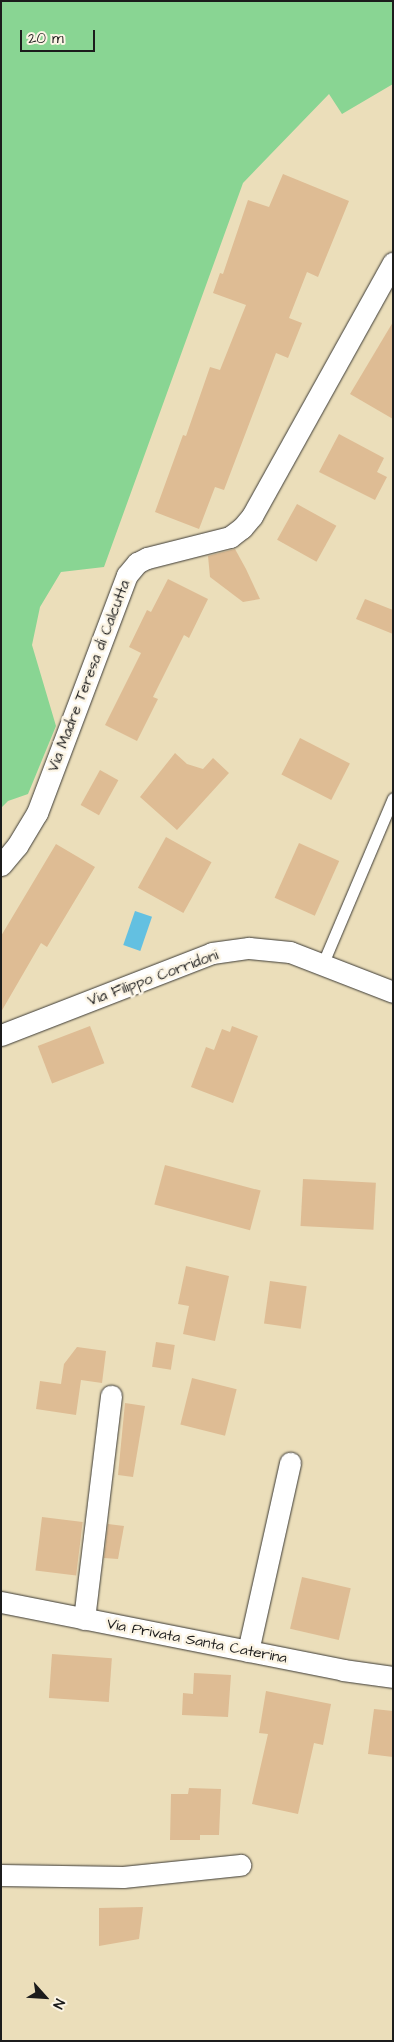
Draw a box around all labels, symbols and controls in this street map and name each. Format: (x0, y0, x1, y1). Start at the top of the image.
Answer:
scale bar (22, 20, 98, 52)
text: 20 m (28, 28, 64, 49)
street label: Via Madre Teresa di Calcutta (44, 578, 134, 774)
street label: Via Filippo Corridoni (85, 946, 221, 1010)
street label: Via Privata Santa Caterina (105, 1615, 289, 1667)
north arrow (20, 1972, 70, 2022)
text: N (48, 1995, 69, 2012)

